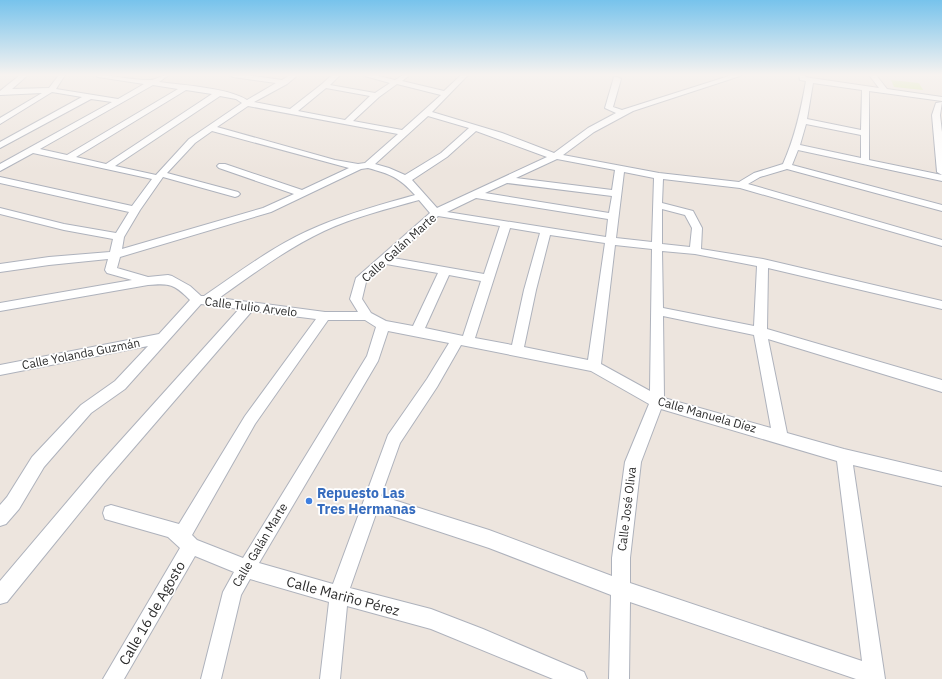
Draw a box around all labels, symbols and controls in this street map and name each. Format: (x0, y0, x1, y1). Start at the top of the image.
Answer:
street label: Calle Galán Marte (358, 210, 439, 285)
street label: Calle Tulio Arvelo (204, 293, 299, 320)
street label: Calle Yolanda Guzmán (21, 335, 141, 372)
street label: Calle Manuela Díez (656, 393, 759, 436)
street label: Calle José Oliva (614, 465, 639, 552)
place label: Repuesto Las Tres Hermanas (317, 484, 416, 518)
marker: Repuesto Las Tres Hermanas (304, 496, 314, 506)
street label: Calle Galán Marte (229, 500, 291, 589)
street label: Calle 16 de Agosto (115, 558, 189, 668)
street label: Calle Mariño Pérez (284, 572, 402, 620)

